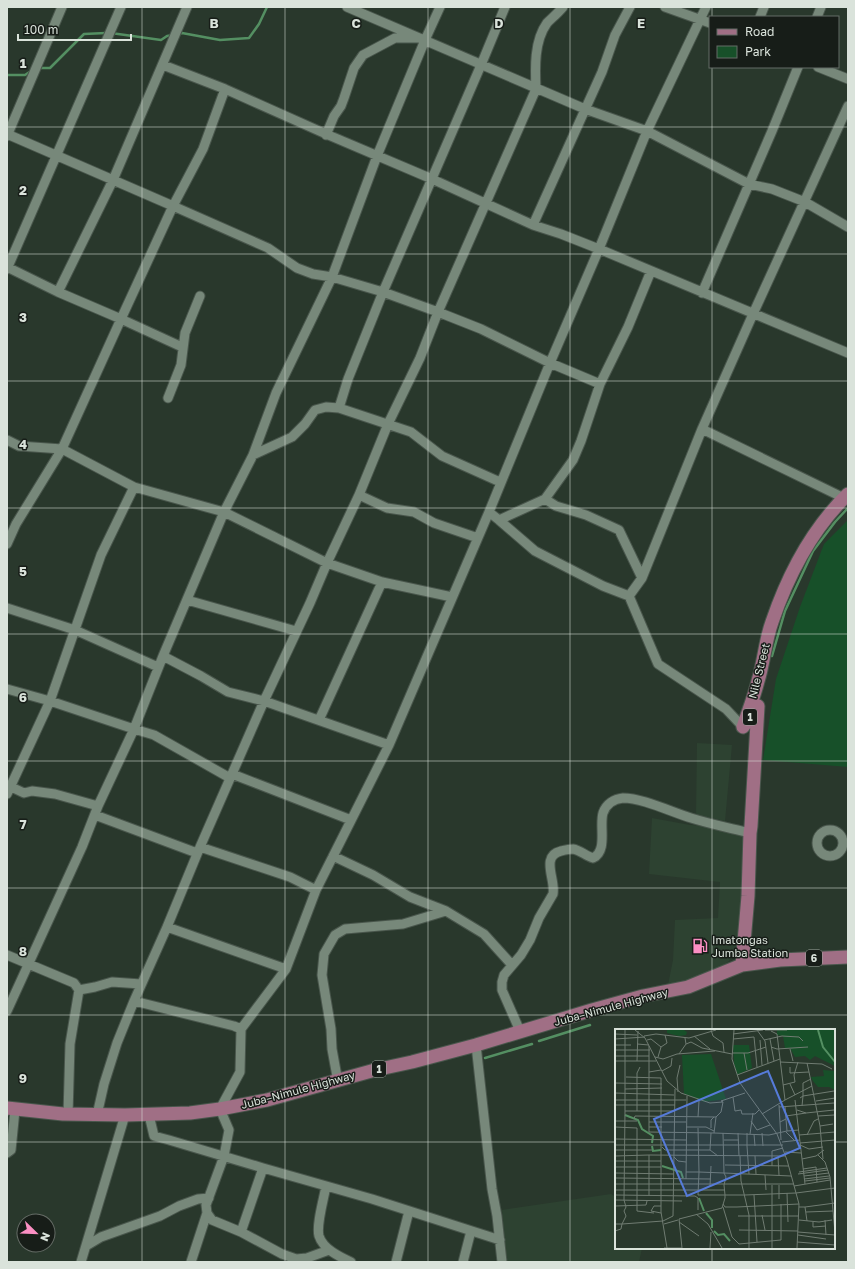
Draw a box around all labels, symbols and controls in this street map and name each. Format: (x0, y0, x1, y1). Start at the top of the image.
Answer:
text: B (209, 15, 219, 31)
text: C (351, 15, 361, 31)
text: D (494, 15, 504, 31)
text: E (637, 15, 645, 31)
scale bar (18, 16, 131, 42)
legend (709, 16, 839, 68)
text: 100 m (24, 22, 58, 37)
text: Road (745, 24, 774, 39)
text: Park (745, 44, 771, 59)
text: 1 (20, 55, 27, 71)
text: 2 (19, 182, 27, 198)
text: 3 (19, 309, 27, 325)
text: 4 (19, 436, 27, 452)
text: 5 (19, 563, 27, 579)
street label: Nile Street (745, 642, 772, 700)
text: 6 (19, 689, 27, 705)
road number: 1 (743, 709, 757, 725)
text: 7 (19, 816, 27, 832)
place label: Imatongas Jumba Station (712, 933, 788, 959)
fuel station icon: Imatongas Jumba Station (691, 937, 709, 955)
text: 8 (19, 943, 27, 959)
road number: 6 (806, 950, 822, 966)
street label: Juba–Nimule Highway (552, 985, 669, 1028)
inset map (615, 1029, 835, 1249)
road number: 1 (372, 1061, 386, 1077)
street label: Juba–Nimule Highway (239, 1068, 356, 1111)
text: 9 (19, 1070, 27, 1086)
north arrow (16, 1213, 56, 1253)
text: N (38, 1231, 53, 1243)

